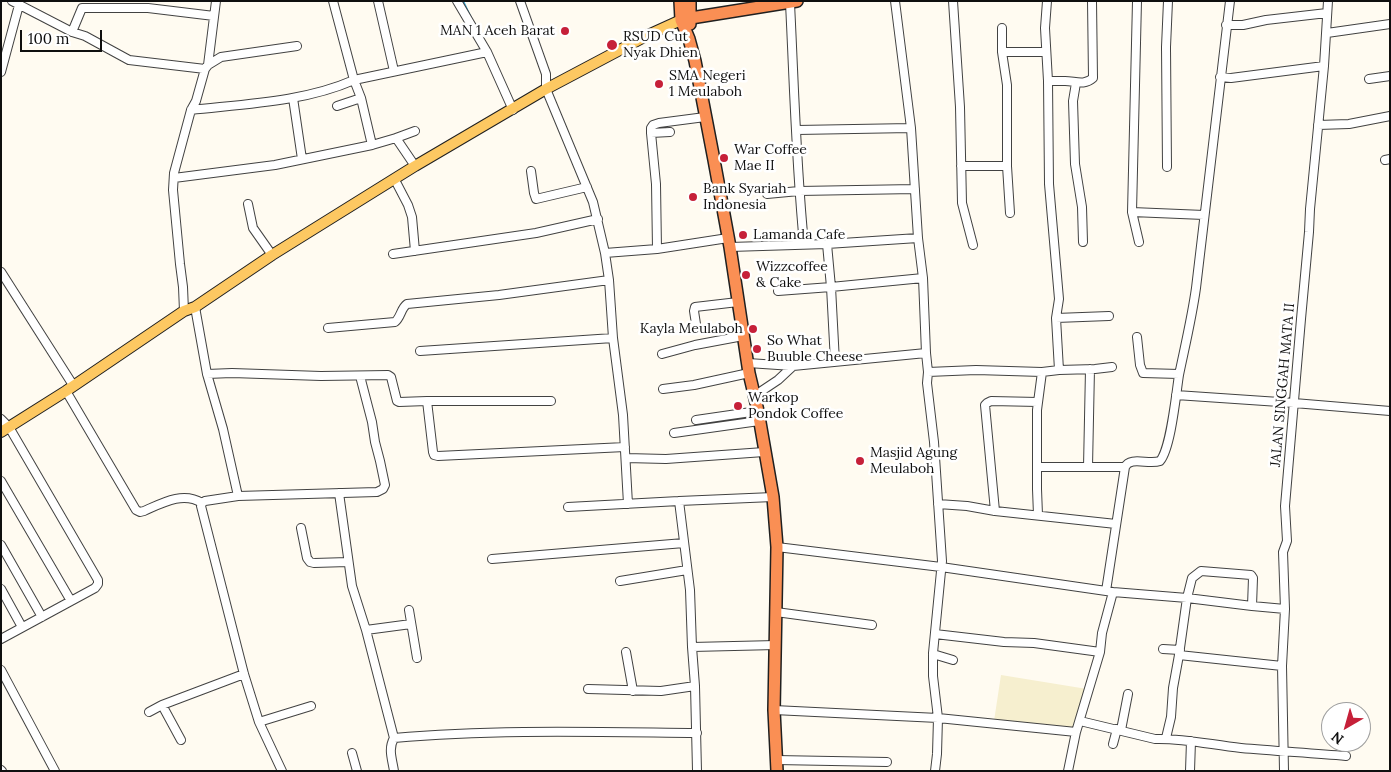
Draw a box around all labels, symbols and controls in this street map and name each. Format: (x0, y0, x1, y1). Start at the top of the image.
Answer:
scale bar (22, 20, 105, 52)
place label: MAN 1 Aceh Barat (440, 23, 555, 39)
marker: MAN 1 Aceh Barat (559, 25, 571, 37)
text: 100 m (28, 29, 69, 48)
place label: RSUD Cut Nyak Dhien (623, 29, 698, 62)
marker: RSUD Cut Nyak Dhien (605, 38, 619, 52)
place label: SMA Negeri 1 Meulaboh (669, 68, 746, 100)
marker: SMA Negeri 1 Meulaboh (653, 78, 665, 90)
place label: War Coffee Mae II (734, 142, 807, 174)
marker: War Coffee Mae II (718, 152, 730, 164)
place label: Bank Syariah Indonesia (703, 181, 787, 213)
marker: Bank Syariah Indonesia (687, 191, 699, 203)
place label: Lamanda Cafe (753, 227, 845, 243)
marker: Lamanda Cafe (737, 229, 749, 241)
place label: Wizzcoffee & Cake (756, 259, 828, 292)
marker: Wizzcoffee & Cake (740, 269, 752, 281)
street label: JALAN SINGGAH MATA II (1267, 302, 1299, 468)
place label: Kayla Meulaboh (640, 321, 743, 337)
marker: Kayla Meulaboh (747, 323, 759, 335)
place label: So What Buuble Cheese (767, 333, 863, 366)
marker: So What Buuble Cheese (751, 343, 763, 355)
place label: Warkop Pondok Coffee (748, 390, 843, 422)
marker: Warkop Pondok Coffee (732, 400, 744, 412)
place label: Masjid Agung Meulaboh (870, 445, 957, 478)
marker: Masjid Agung Meulaboh (854, 455, 866, 467)
north arrow (1321, 702, 1371, 752)
text: N (1328, 728, 1347, 748)

